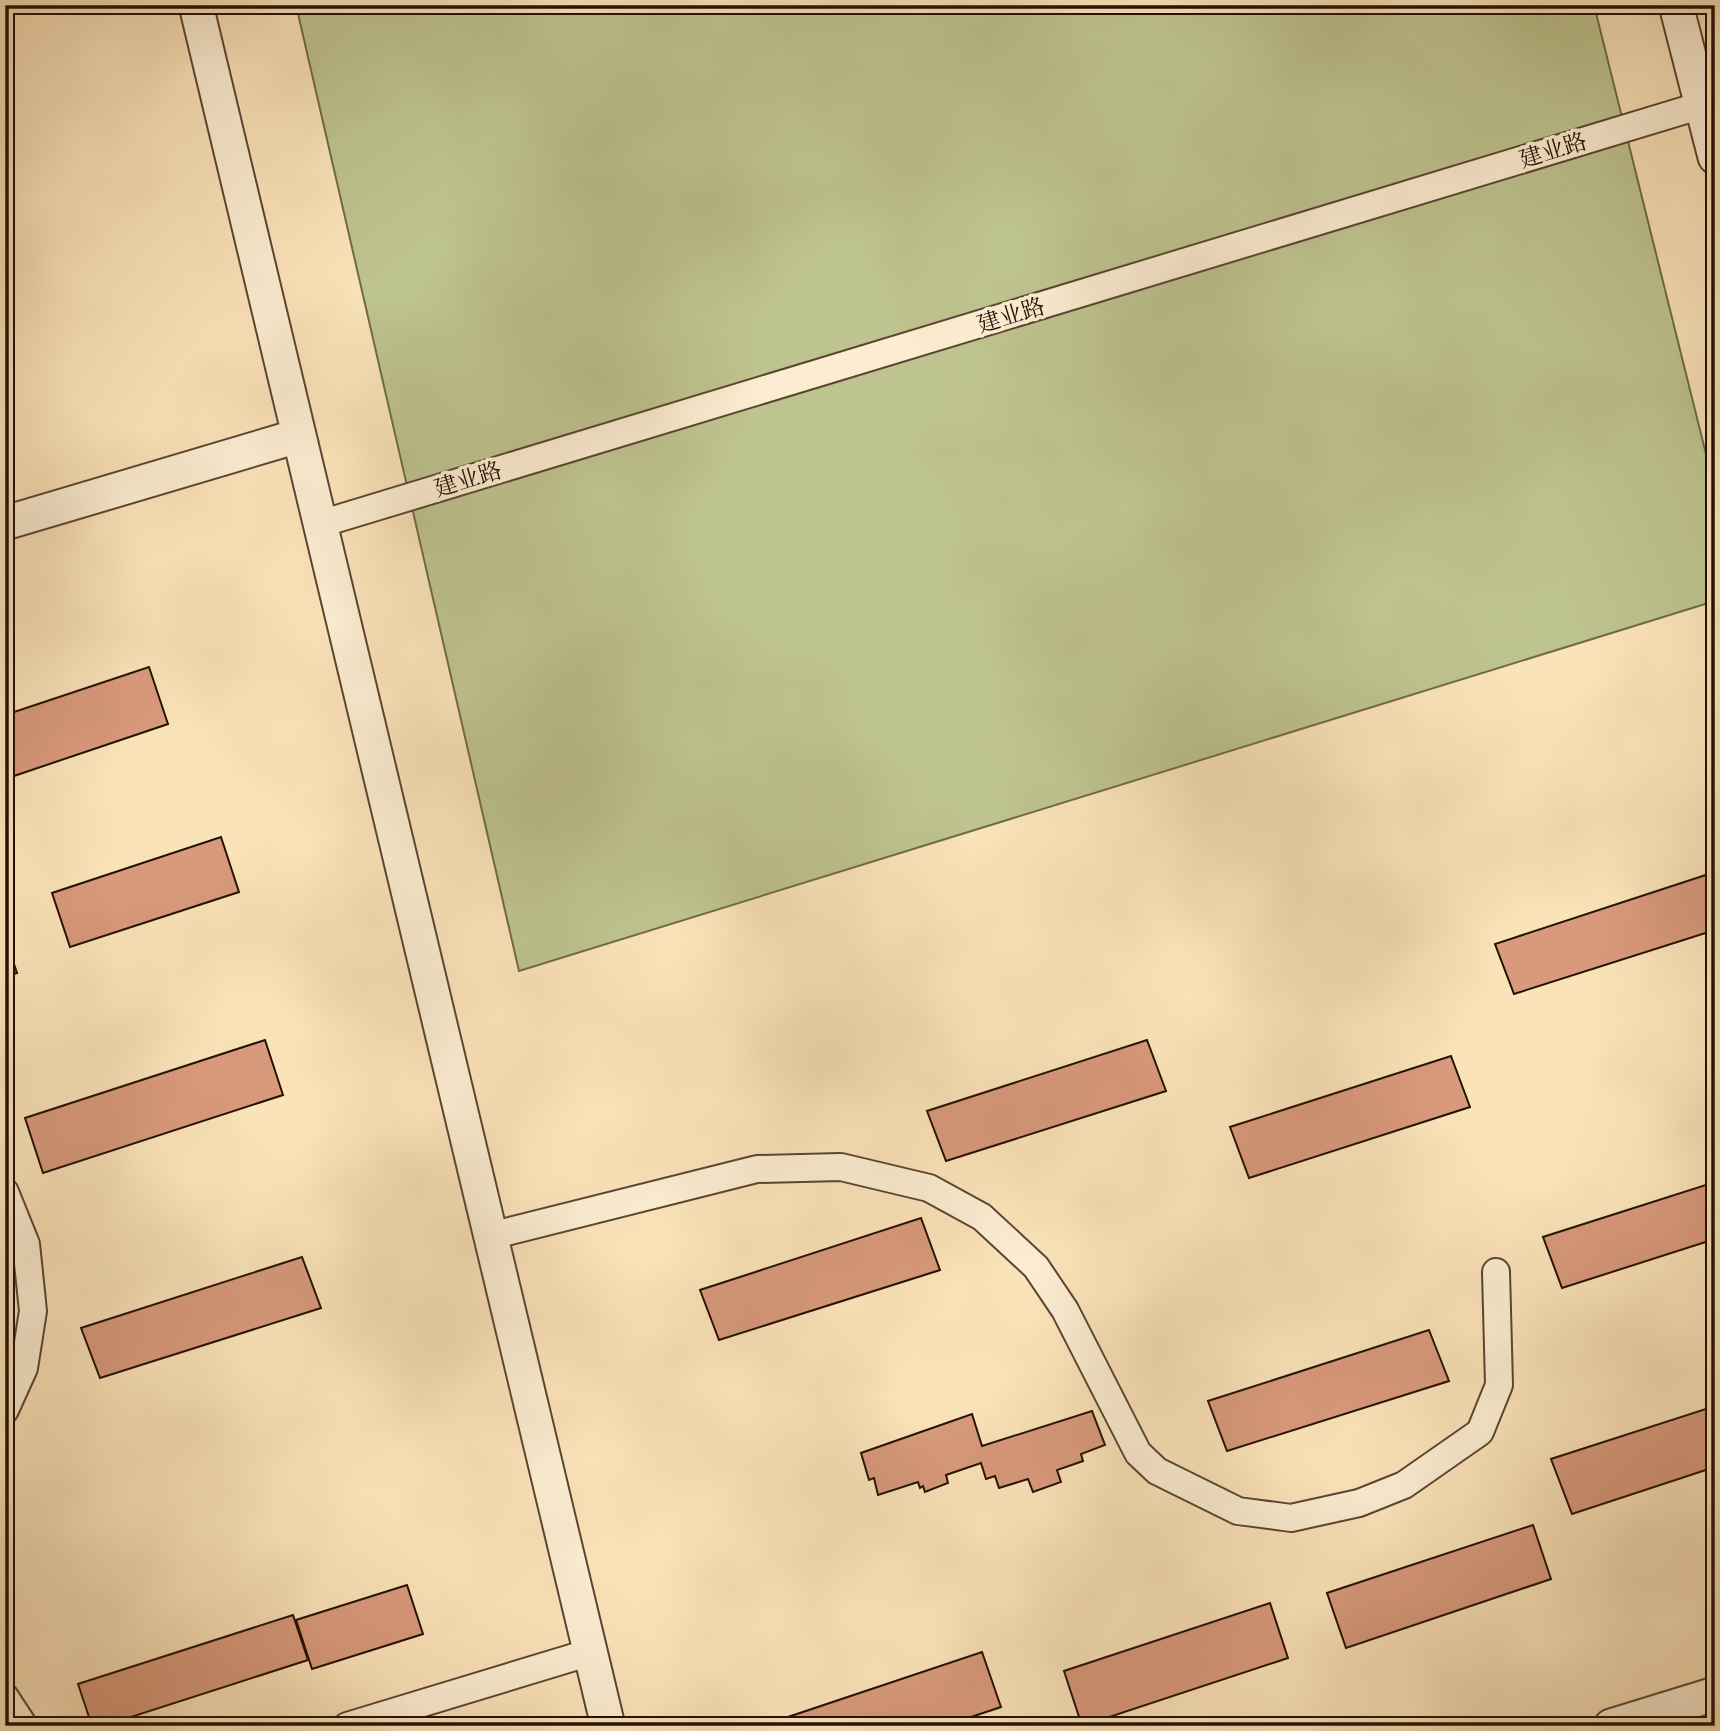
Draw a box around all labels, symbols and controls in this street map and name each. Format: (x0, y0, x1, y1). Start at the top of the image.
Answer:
street label: 建业路 (1516, 126, 1590, 174)
street label: 建业路 (974, 291, 1048, 339)
street label: 建业路 (431, 455, 505, 503)

